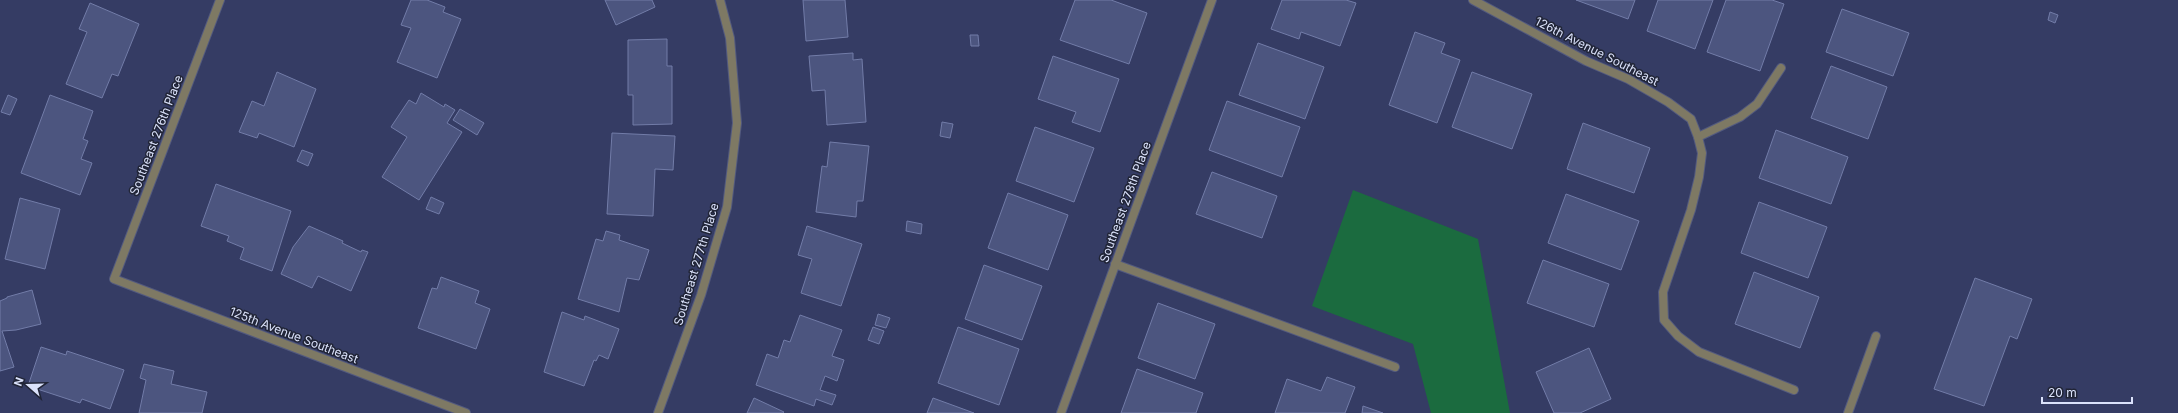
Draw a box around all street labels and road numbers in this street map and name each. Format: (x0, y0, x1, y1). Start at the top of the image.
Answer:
street label: 126th Avenue Southeast (1533, 13, 1661, 89)
street label: Southeast 276th Place (126, 73, 186, 197)
street label: Southeast 278th Place (1096, 140, 1154, 264)
street label: Southeast 277th Place (670, 201, 722, 327)
street label: 125th Avenue Southeast (228, 304, 360, 366)

